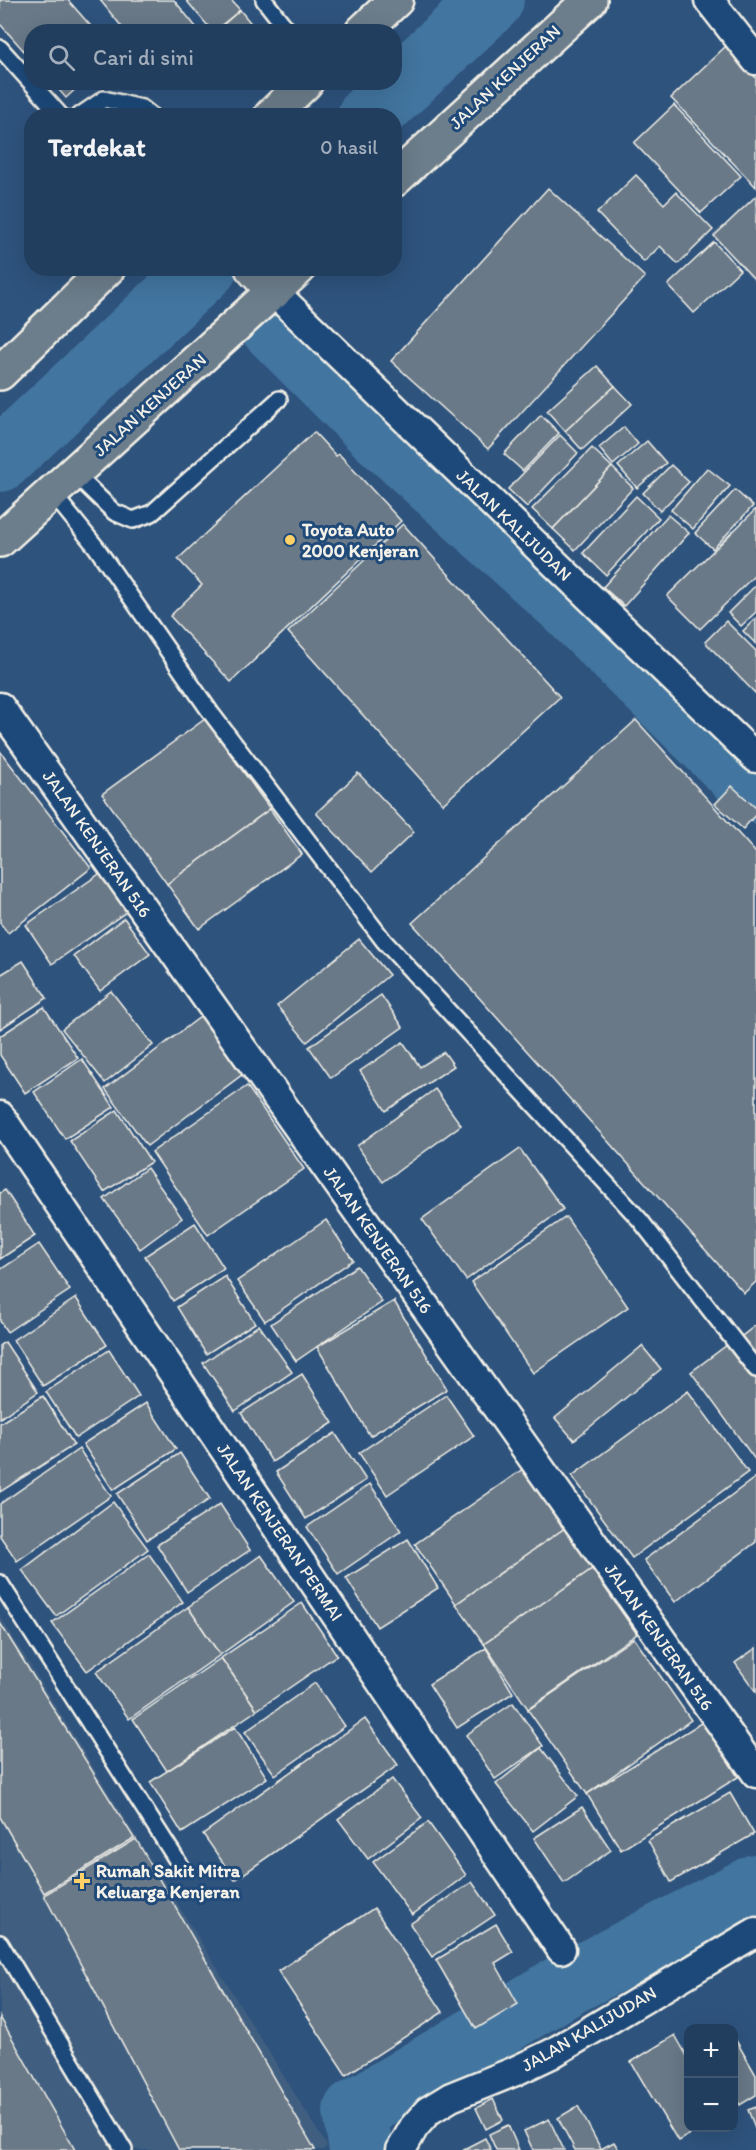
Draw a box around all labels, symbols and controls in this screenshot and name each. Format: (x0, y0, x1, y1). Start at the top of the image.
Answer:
street label: JALAN KENJERAN (445, 20, 565, 134)
search box (24, 24, 402, 90)
icon: search (45, 41, 78, 74)
text: Cari di sini (93, 44, 194, 71)
text: Terdekat (48, 131, 146, 163)
text: 0 hasil (320, 135, 378, 159)
street label: JALAN KENJERAN (89, 349, 211, 461)
street label: JALAN KALIJUDAN (452, 464, 576, 586)
place label: Toyota Auto 2000 Kenjeran (301, 519, 419, 562)
marker: Toyota Auto 2000 Kenjeran (283, 533, 297, 547)
street label: JALAN KENJERAN 516 (38, 766, 156, 922)
street label: JALAN KENJERAN 516 (319, 1162, 437, 1318)
street label: JALAN KENJERAN PERMAI (212, 1439, 348, 1625)
street label: JALAN KENJERAN 516 (600, 1559, 718, 1715)
place label: Rumah Sakit Mitra Keluarga Kenjeran (96, 1860, 241, 1903)
marker: Rumah Sakit Mitra Keluarga Kenjeran (73, 1872, 91, 1890)
street label: JALAN KALIJUDAN (518, 1981, 660, 2077)
map controls (684, 2024, 738, 2132)
button: + (684, 2024, 738, 2078)
button: − (684, 2078, 738, 2132)

